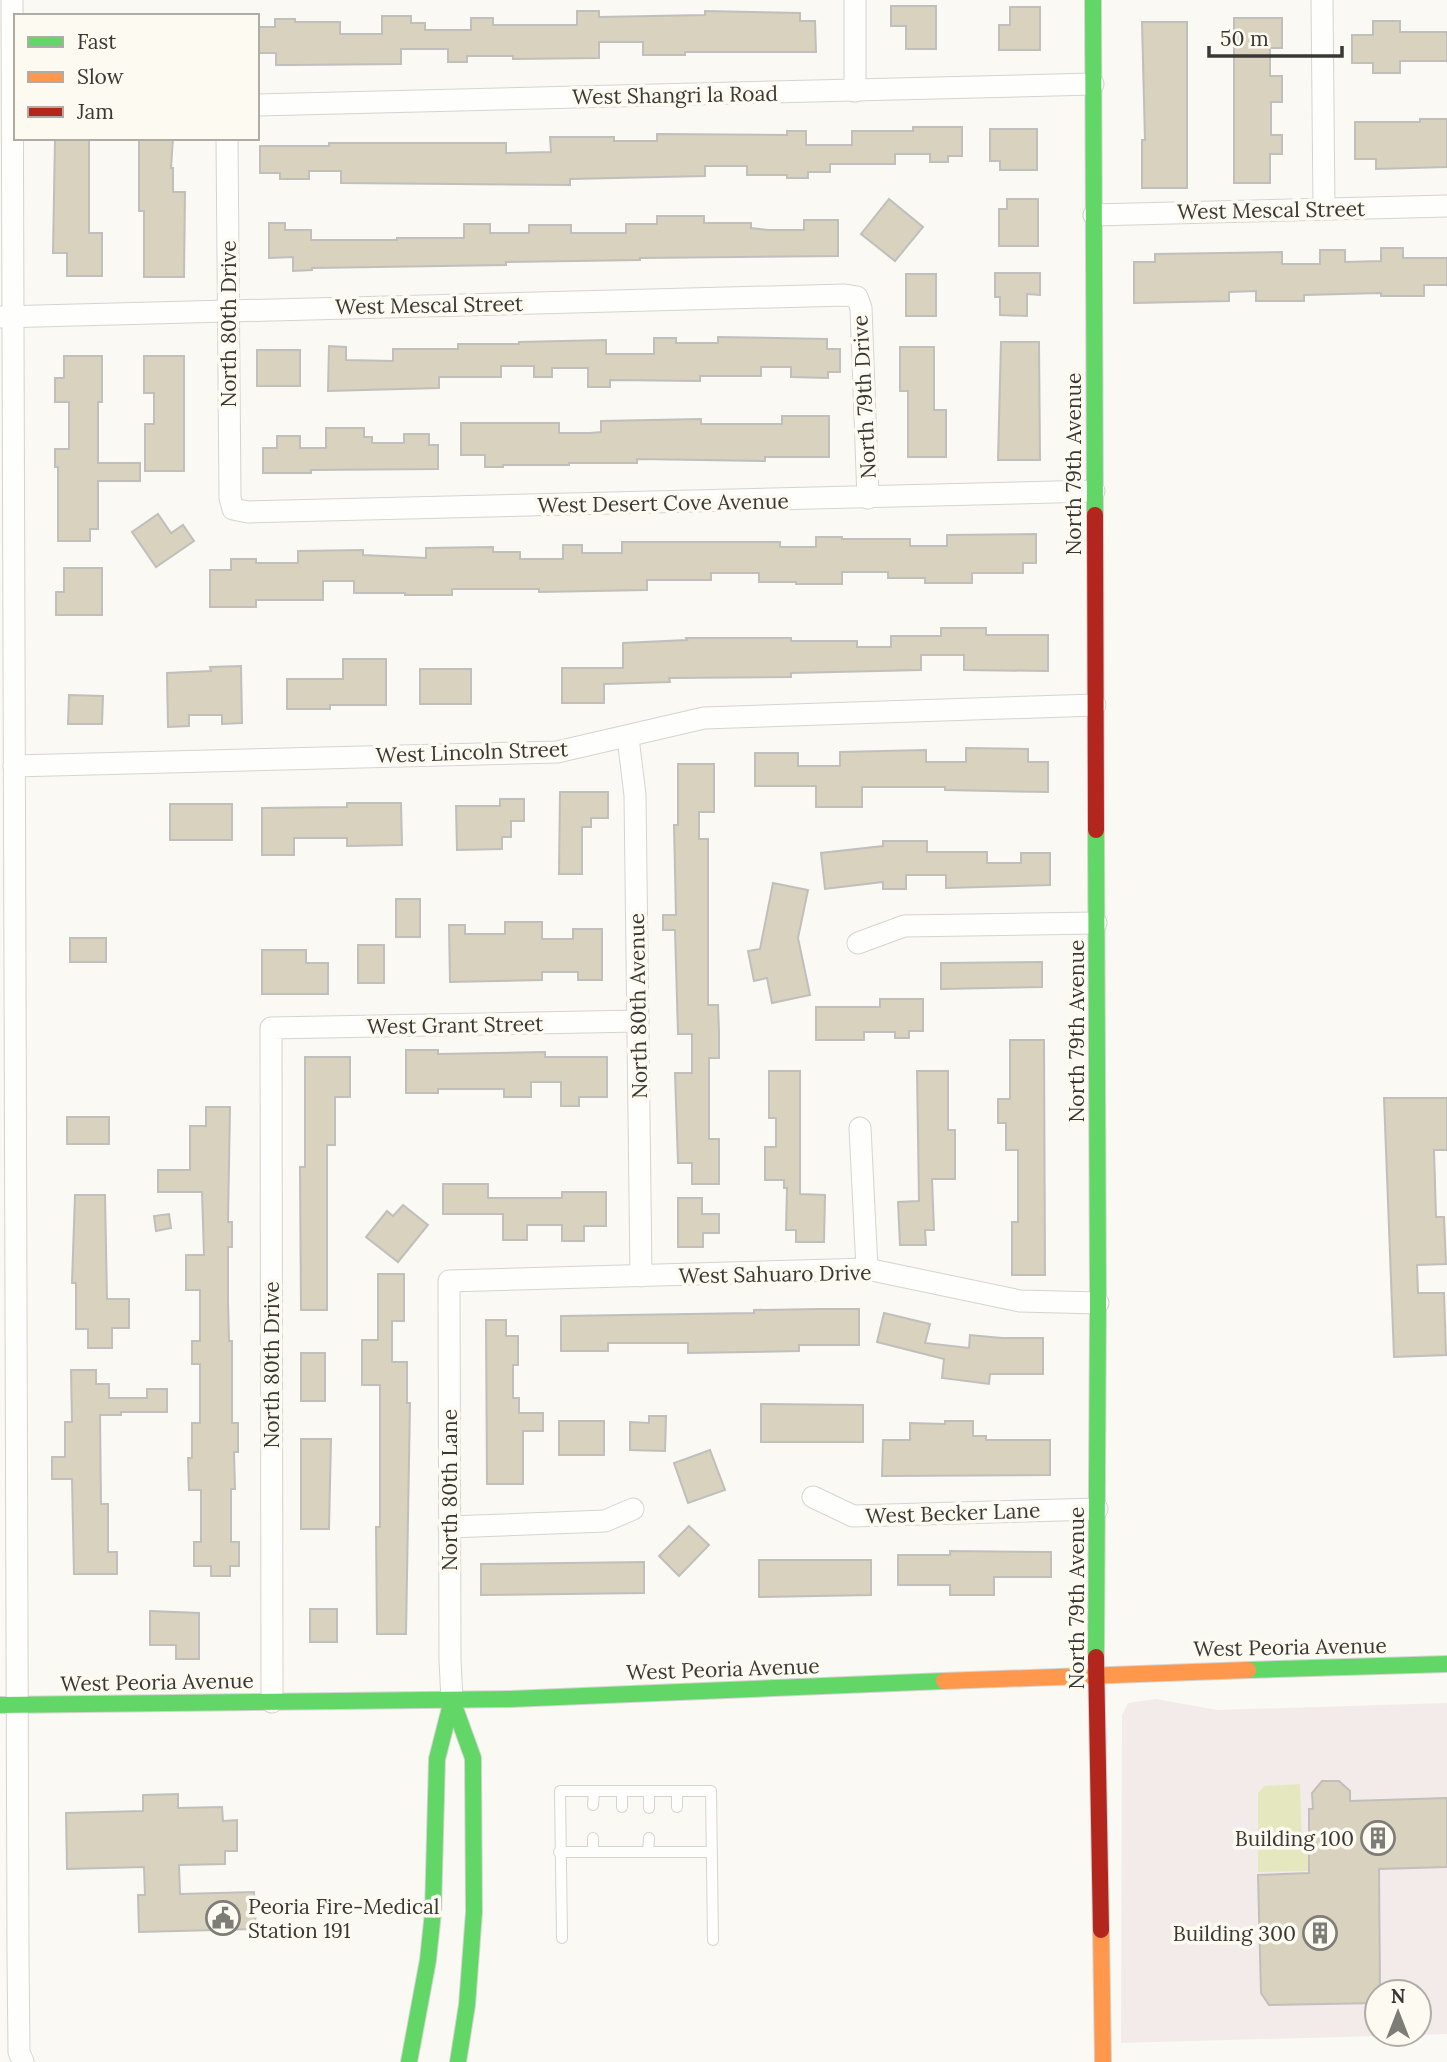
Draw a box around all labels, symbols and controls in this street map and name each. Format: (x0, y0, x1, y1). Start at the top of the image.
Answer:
legend (14, 14, 259, 140)
scale bar (1209, 14, 1342, 58)
text: 50 m (1220, 25, 1269, 52)
text: Fast (77, 28, 117, 55)
text: Slow (77, 63, 124, 90)
street label: West Shangri la Road (572, 80, 778, 110)
text: Jam (76, 98, 114, 125)
street label: West Mescal Street (1177, 195, 1366, 225)
street label: North 80th Drive (215, 240, 242, 408)
street label: West Mescal Street (335, 290, 524, 320)
street label: North 79th Drive (846, 314, 882, 480)
street label: North 79th Avenue (1060, 373, 1087, 555)
street label: West Desert Cove Avenue (537, 487, 789, 519)
street label: West Lincoln Street (375, 735, 570, 769)
street label: North 80th Avenue (623, 913, 653, 1099)
street label: North 79th Avenue (1063, 940, 1090, 1122)
street label: West Grant Street (367, 1010, 544, 1040)
street label: West Sahuaro Drive (678, 1259, 872, 1289)
street label: North 80th Drive (258, 1281, 285, 1449)
street label: North 80th Lane (436, 1409, 463, 1571)
street label: West Becker Lane (865, 1496, 1041, 1530)
street label: North 79th Avenue (1063, 1507, 1090, 1689)
street label: West Peoria Avenue (1193, 1632, 1387, 1662)
street label: West Peoria Avenue (626, 1652, 820, 1686)
street label: West Peoria Avenue (60, 1667, 254, 1697)
building icon: Building 100 (1359, 1819, 1397, 1857)
place label: Building 100 (1235, 1825, 1354, 1852)
place label: Peoria Fire-Medical Station 191 (248, 1893, 440, 1944)
public building icon: Peoria Fire-Medical Station 191 (204, 1899, 242, 1937)
building icon: Building 300 (1301, 1914, 1339, 1952)
place label: Building 300 (1173, 1920, 1296, 1947)
north arrow (1363, 1978, 1433, 2048)
text: N (1391, 1984, 1406, 2008)

